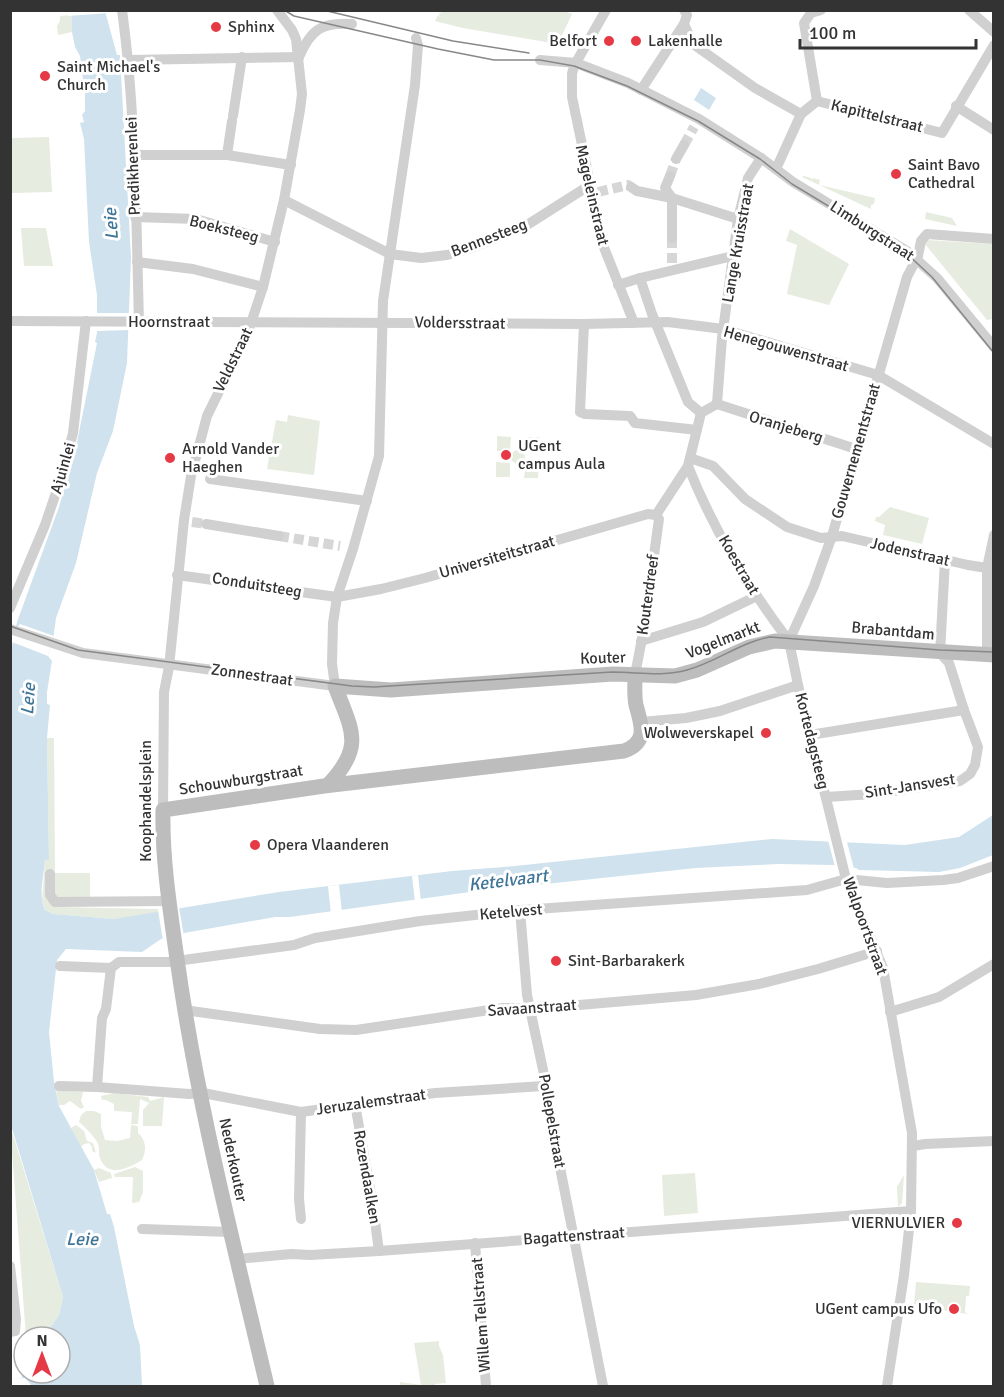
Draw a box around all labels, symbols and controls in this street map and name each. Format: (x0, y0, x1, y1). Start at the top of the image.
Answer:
scale bar (800, 12, 976, 50)
place label: Sphinx (228, 17, 275, 37)
marker: Sphinx (209, 20, 223, 34)
text: 100 m (809, 22, 856, 44)
place label: Belfort (549, 31, 597, 51)
place label: Lakenhalle (648, 31, 723, 51)
marker: Belfort (602, 34, 616, 48)
marker: Lakenhalle (629, 34, 643, 48)
place label: Saint Michael's Church (57, 57, 160, 95)
marker: Saint Michael's Church (38, 69, 52, 83)
street label: Kapittelstraat (829, 95, 925, 137)
street label: Predikherenlei (121, 116, 145, 216)
street label: Mageleinstraat (571, 143, 613, 248)
place label: Saint Bavo Cathedral (908, 155, 980, 193)
marker: Saint Bavo Cathedral (889, 167, 903, 181)
street label: Lange Kruisstraat (718, 182, 758, 304)
street label: Limburgstraat (826, 196, 918, 266)
water label: Leie (99, 206, 123, 241)
street label: Boeksteeg (187, 211, 261, 247)
street label: Bennesteeg (448, 214, 530, 262)
street label: Hoornstraat (128, 312, 210, 332)
street label: Voldersstraat (414, 312, 506, 334)
street label: Henegouwenstraat (721, 322, 851, 377)
street label: Veldstraat (209, 324, 257, 396)
street label: Gouvernementstraat (827, 380, 885, 521)
street label: Oranjeberg (747, 406, 825, 448)
place label: UGent campus Aula (518, 436, 605, 474)
place label: Arnold Vander Haeghen (182, 439, 279, 477)
street label: Ajuinlei (46, 440, 80, 496)
marker: UGent campus Aula (499, 448, 513, 462)
marker: Arnold Vander Haeghen (163, 451, 177, 465)
street label: Universiteitstraat (437, 531, 557, 583)
street label: Koestraat (714, 532, 764, 599)
street label: Jodenstraat (868, 533, 952, 571)
street label: Kouterdreef (632, 553, 664, 636)
street label: Conduitsteeg (211, 568, 303, 602)
street label: Vogelmarkt (683, 617, 763, 663)
street label: Brabantdam (851, 617, 935, 645)
street label: Kouter (580, 647, 626, 669)
street label: Zonnestraat (210, 659, 295, 691)
water label: Leie (16, 681, 40, 716)
street label: Kortedagsteeg (790, 690, 834, 792)
place label: Wolweverskapel (644, 723, 754, 743)
marker: Wolweverskapel (759, 726, 773, 740)
street label: Koophandelsplein (136, 740, 156, 862)
street label: Schouwburgstraat (178, 760, 305, 800)
street label: Sint-Jansvest (863, 769, 957, 803)
place label: Opera Vlaanderen (267, 835, 389, 855)
marker: Opera Vlaanderen (248, 838, 262, 852)
water label: Ketelvaart (467, 864, 551, 896)
street label: Walpoortstraat (838, 874, 892, 978)
street label: Ketelvest (479, 899, 544, 925)
place label: Sint-Barbarakerk (568, 951, 685, 971)
marker: Sint-Barbarakerk (549, 954, 563, 968)
street label: Savaanstraat (487, 995, 577, 1021)
street label: Pollepelstraat (534, 1072, 570, 1170)
street label: Jeruzalemstraat (315, 1084, 427, 1120)
street label: Nederkouter (214, 1116, 252, 1204)
street label: Rozendaalken (349, 1129, 385, 1225)
place label: VIERNULVIER (851, 1213, 945, 1233)
marker: VIERNULVIER (950, 1216, 964, 1230)
street label: Bagattenstraat (522, 1222, 626, 1250)
water label: Leie (66, 1228, 99, 1250)
street label: Willem Tellstraat (467, 1257, 495, 1373)
place label: UGent campus Ufo (815, 1299, 942, 1319)
marker: UGent campus Ufo (947, 1302, 961, 1316)
north arrow (12, 1325, 72, 1385)
text: N (36, 1331, 48, 1351)

